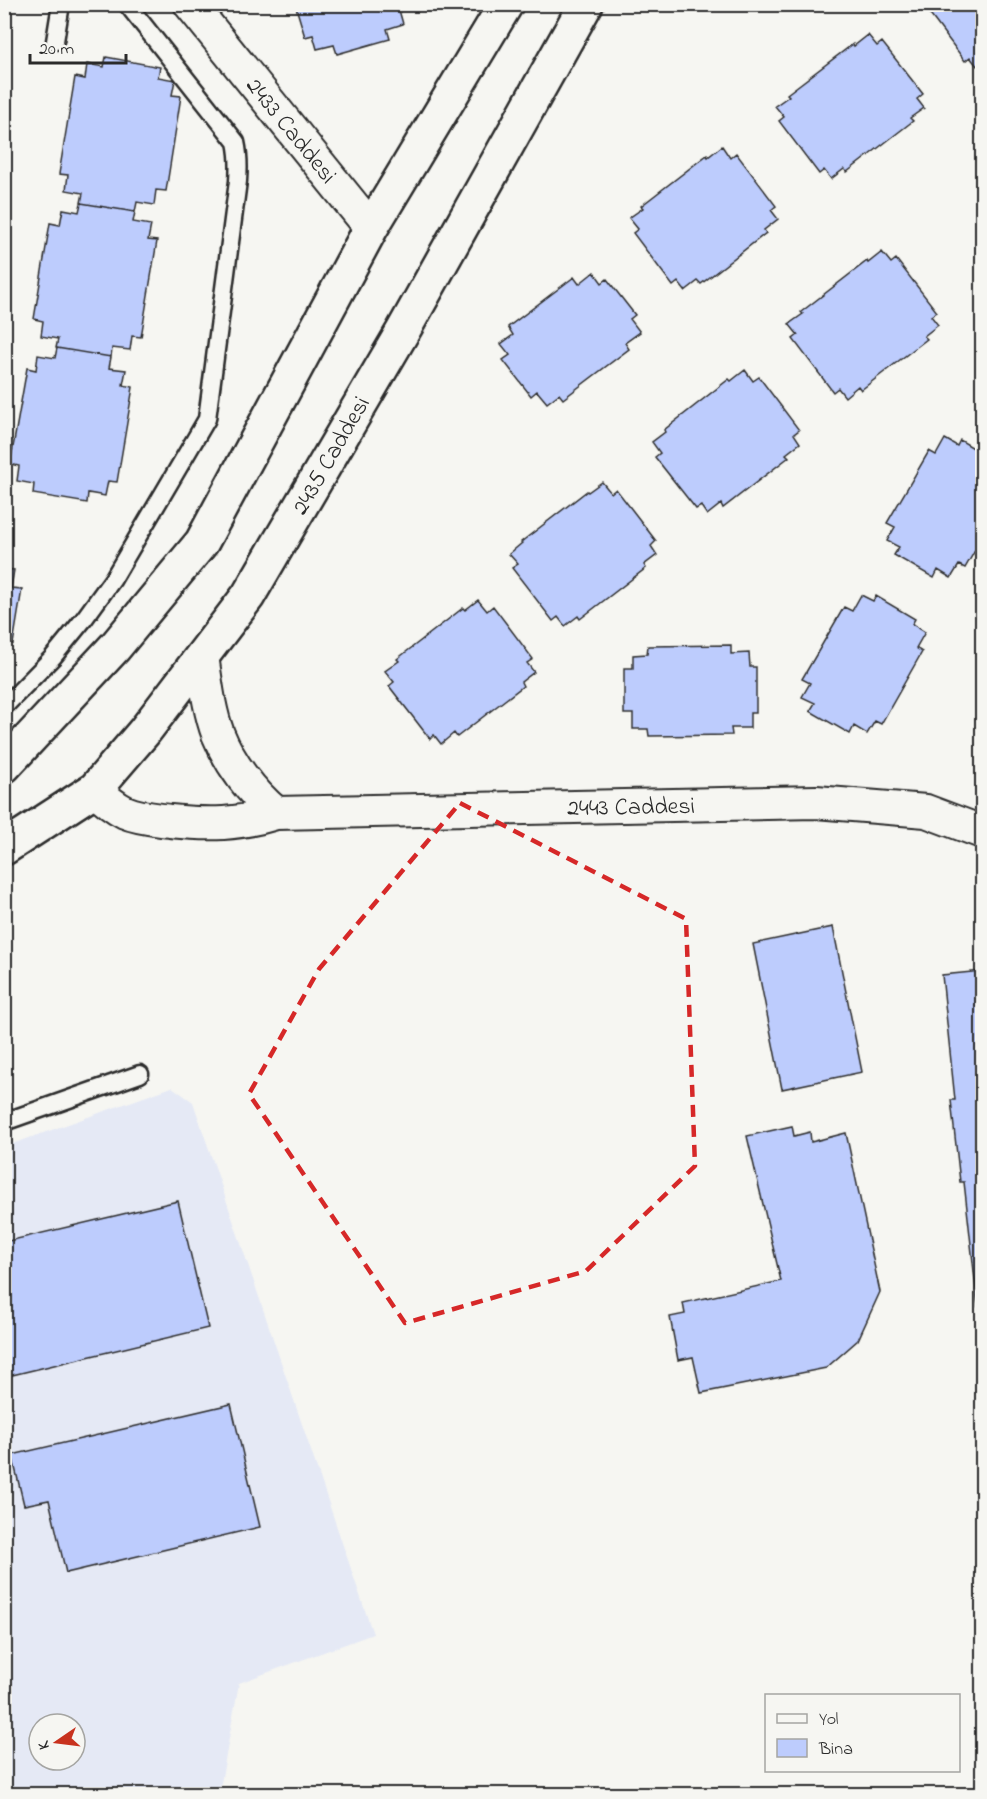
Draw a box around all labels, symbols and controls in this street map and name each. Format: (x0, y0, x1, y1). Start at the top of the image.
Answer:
scale bar (30, 27, 126, 65)
text: 20 m (39, 37, 74, 63)
street label: 2433 Caddesi (236, 71, 344, 192)
street label: 2435 Caddesi (284, 390, 380, 522)
street label: 2443 Caddesi (567, 790, 695, 827)
legend (765, 1694, 960, 1772)
text: Yol (819, 1707, 839, 1733)
north arrow (27, 1712, 87, 1772)
text: K (32, 1737, 57, 1752)
text: Bina (818, 1737, 853, 1763)

